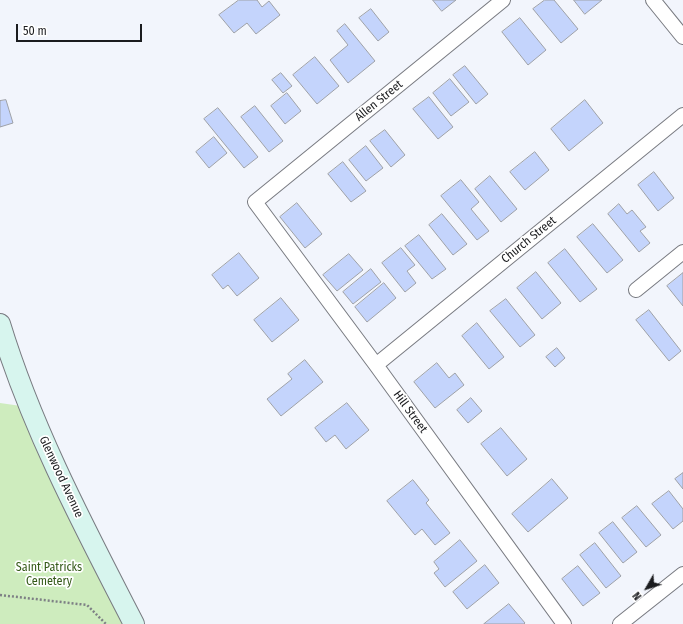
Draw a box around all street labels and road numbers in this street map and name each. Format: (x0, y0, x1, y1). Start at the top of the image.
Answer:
street label: Allen Street (352, 77, 406, 125)
street label: Church Street (499, 214, 559, 266)
street label: Hill Street (390, 388, 430, 436)
street label: Glenwood Avenue (36, 434, 86, 520)

